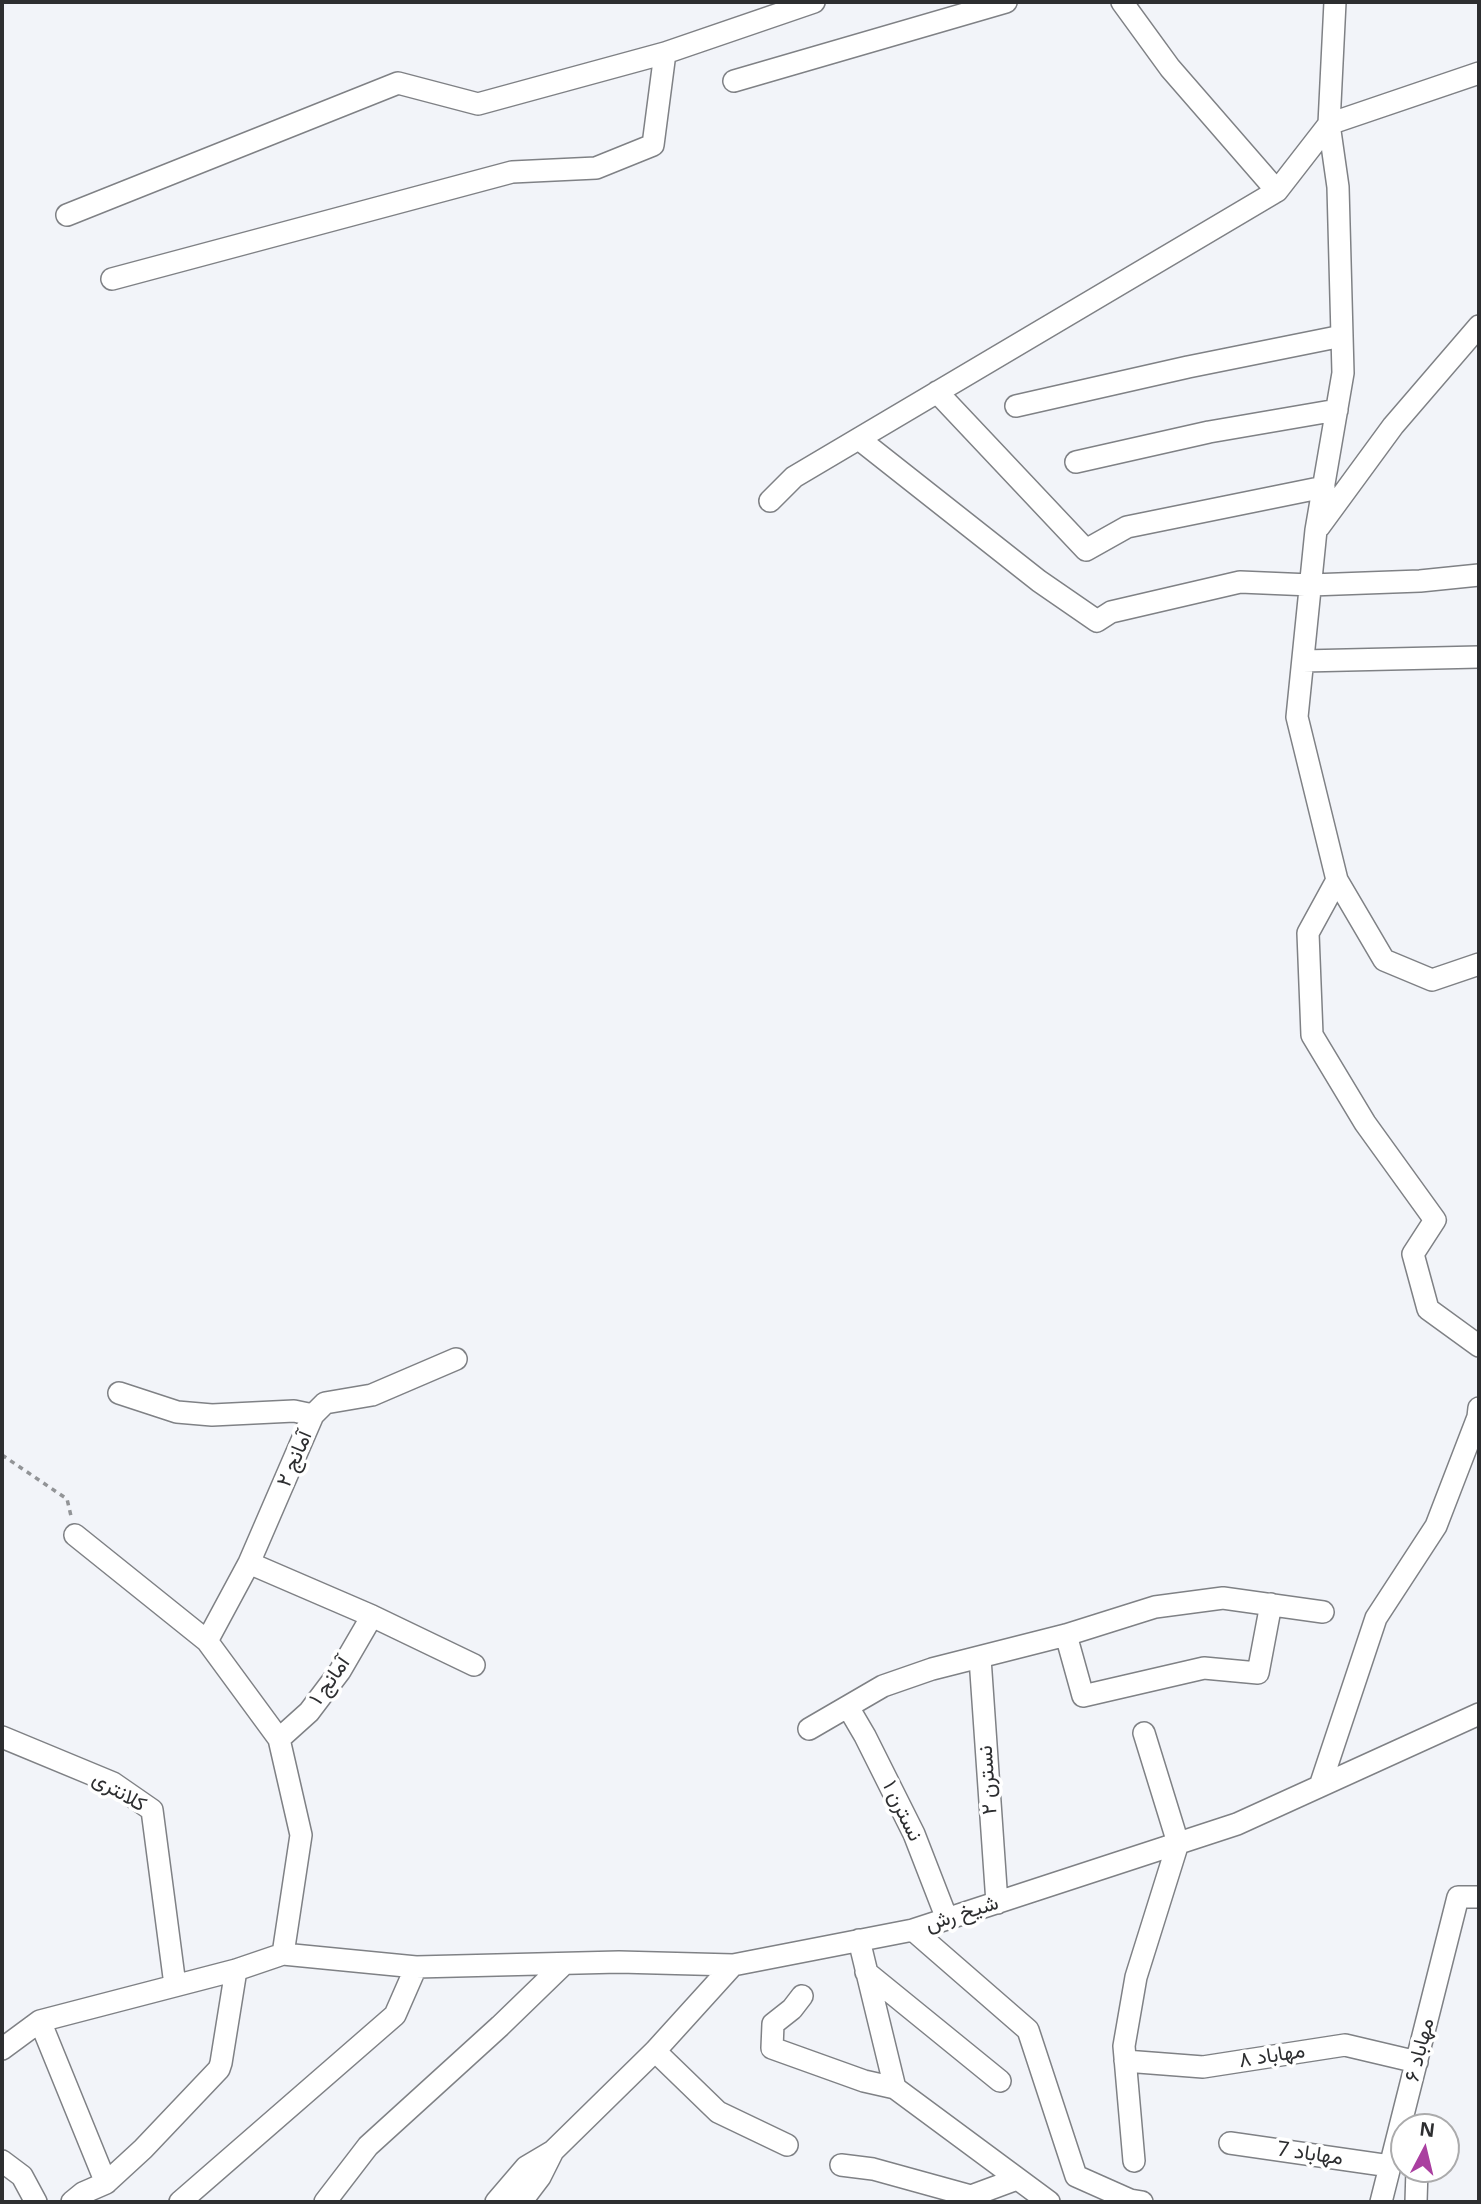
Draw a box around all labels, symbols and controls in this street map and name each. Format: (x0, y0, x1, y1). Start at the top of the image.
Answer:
street label: آمانج ۲ (272, 1427, 318, 1491)
street label: آمانج ۱ (304, 1652, 356, 1710)
street label: نسترن ۲ (973, 1745, 1003, 1815)
street label: کلانتری (87, 1766, 151, 1818)
street label: نسترن ۱ (877, 1777, 927, 1845)
street label: شیخ رش (922, 1890, 1002, 1938)
street label: مهاباد ۶ (1400, 2016, 1440, 2084)
street label: مهاباد ۸ (1237, 2038, 1307, 2074)
north arrow (1390, 2113, 1460, 2183)
text: N (1418, 2115, 1437, 2143)
street label: مهاباد 7 (1275, 2137, 1345, 2171)

